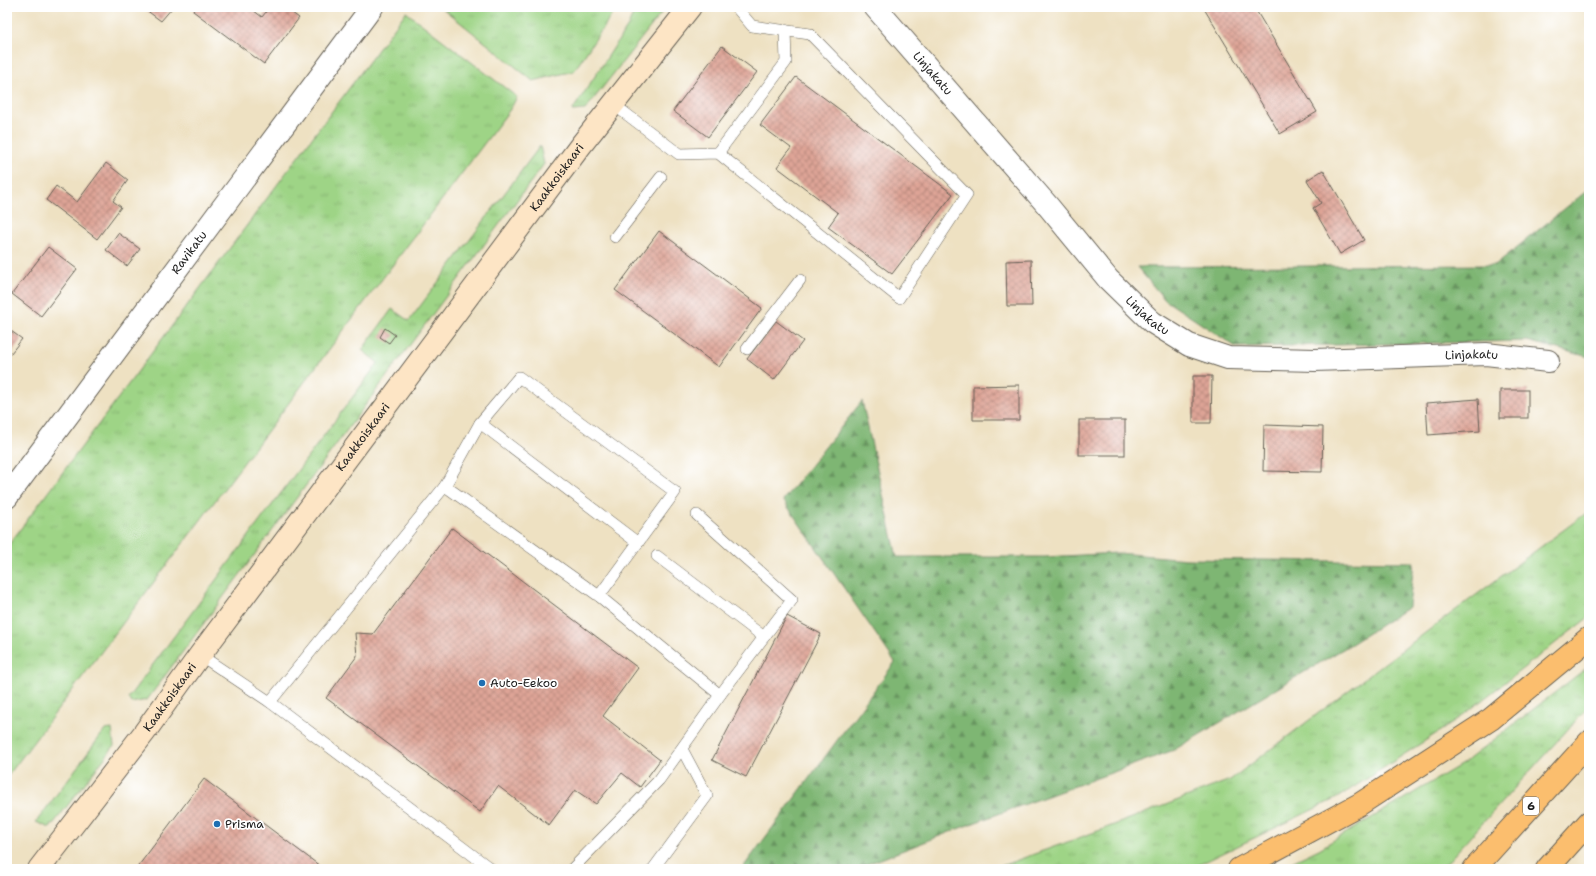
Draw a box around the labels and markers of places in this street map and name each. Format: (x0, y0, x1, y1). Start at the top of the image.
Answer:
place label: Auto-Eekoo (490, 675, 557, 691)
marker: Auto-Eekoo (477, 678, 487, 688)
place label: Prisma (225, 816, 264, 832)
marker: Prisma (212, 819, 222, 829)

